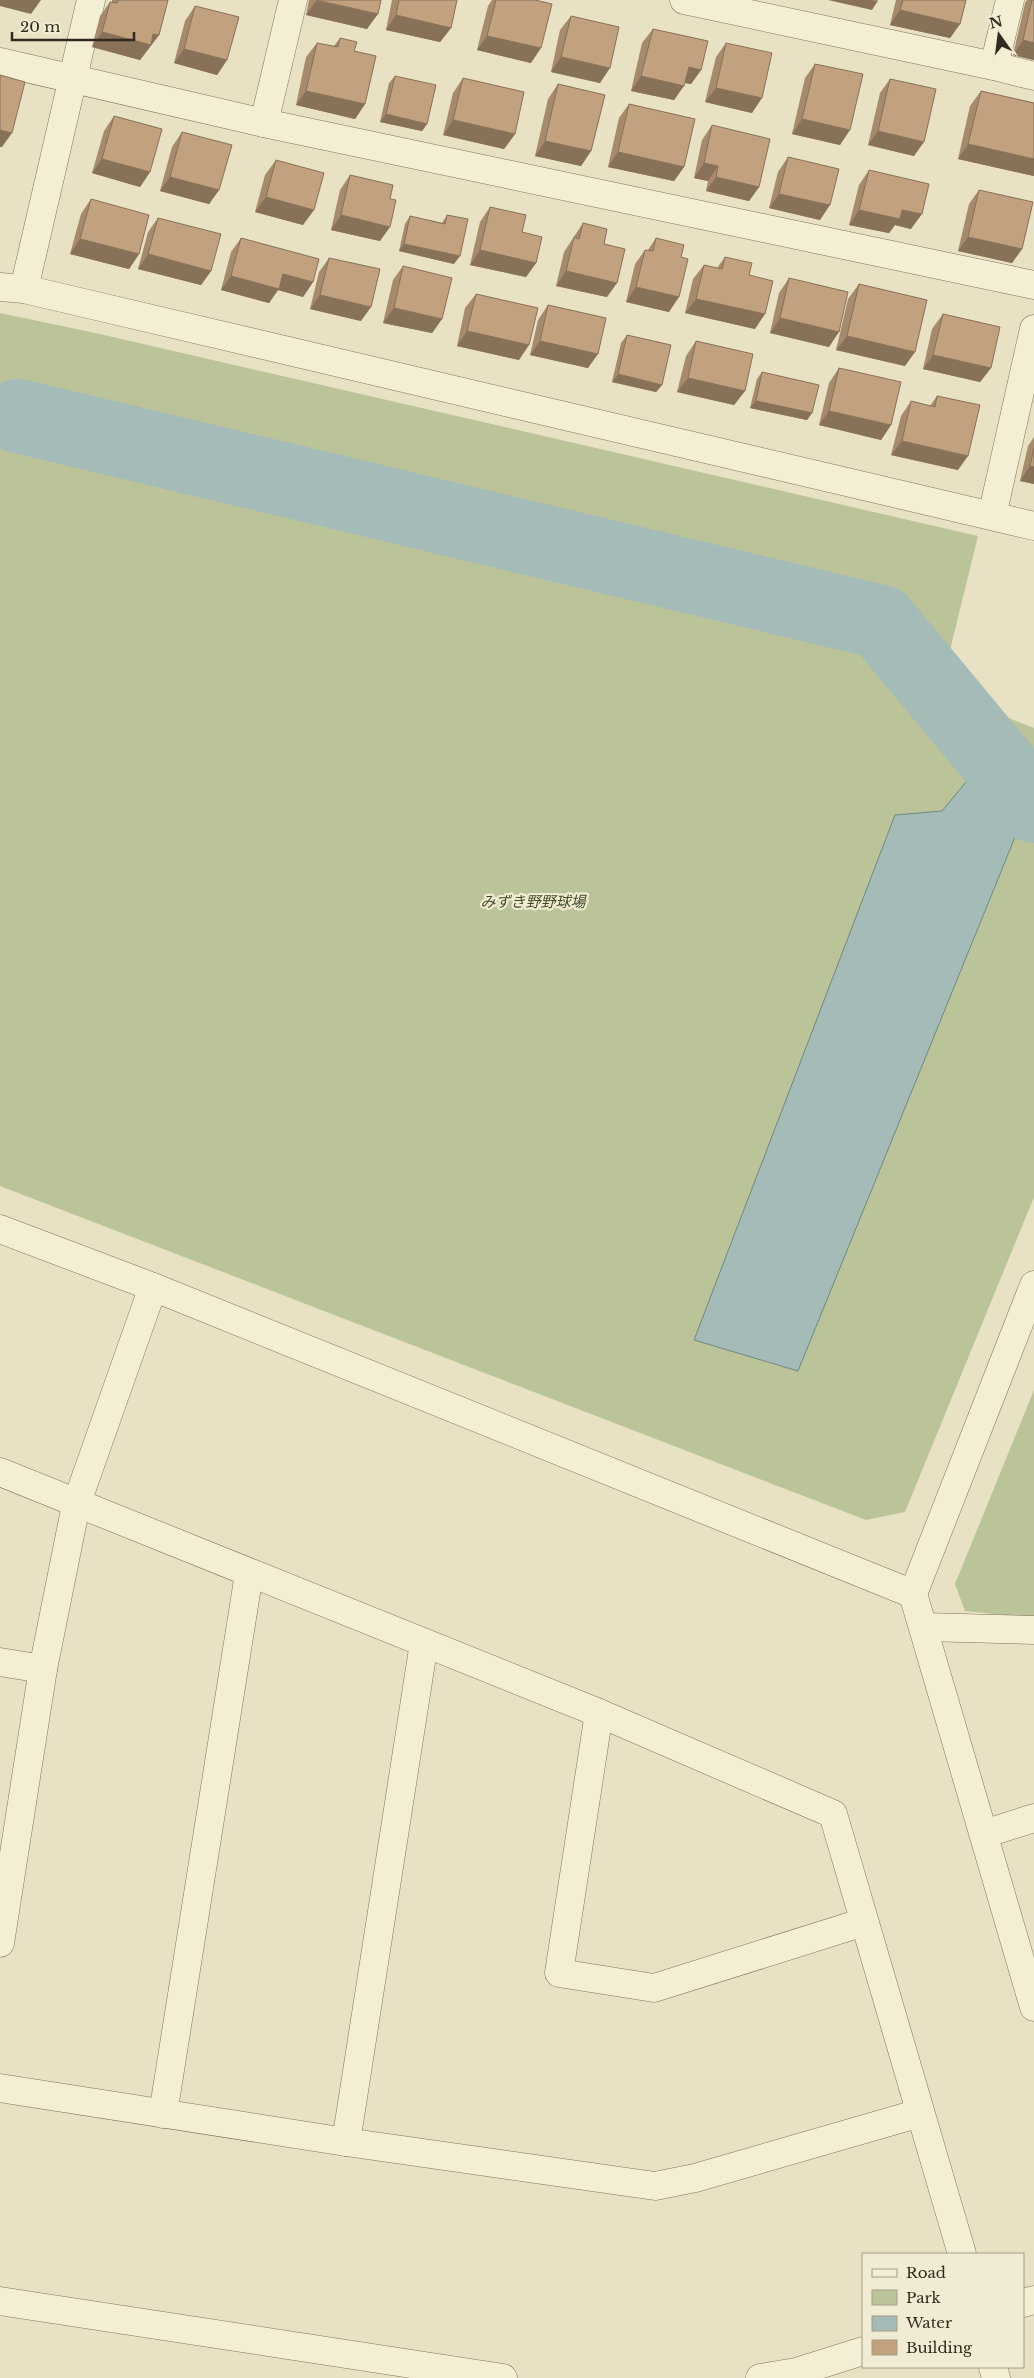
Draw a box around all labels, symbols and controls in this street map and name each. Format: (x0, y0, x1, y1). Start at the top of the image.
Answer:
scale bar (12, 10, 135, 42)
north arrow (974, 10, 1024, 60)
text: N (987, 12, 1004, 33)
text: 20 m (20, 17, 60, 36)
park label: みずき野野球場 (480, 892, 587, 911)
legend (862, 2253, 1024, 2368)
text: Road (906, 2263, 946, 2282)
text: Park (906, 2288, 942, 2307)
text: Water (905, 2313, 953, 2332)
text: Building (906, 2338, 973, 2357)

